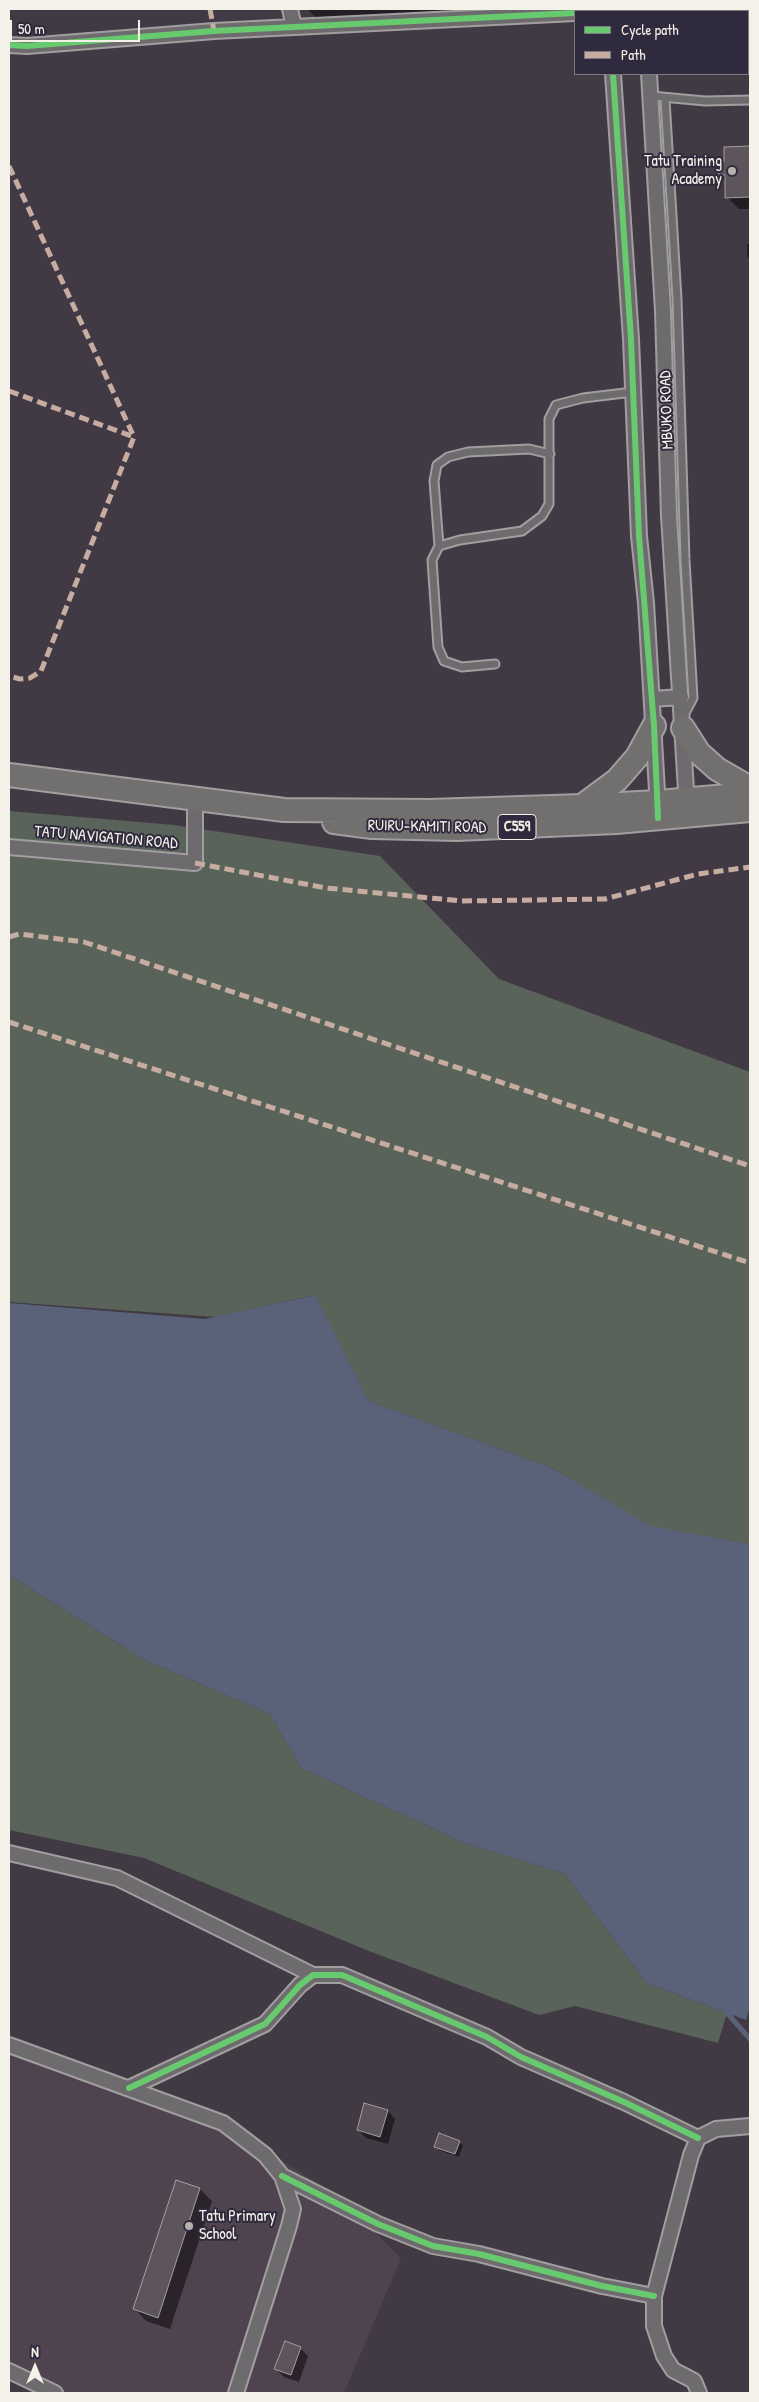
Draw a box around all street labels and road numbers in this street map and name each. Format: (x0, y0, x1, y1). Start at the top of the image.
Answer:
street label: MBUKO ROAD (656, 370, 678, 450)
road number: C559 (498, 814, 536, 840)
street label: RUIRU-KAMITI ROAD (368, 816, 486, 838)
street label: TATU NAVIGATION ROAD (34, 822, 178, 854)

